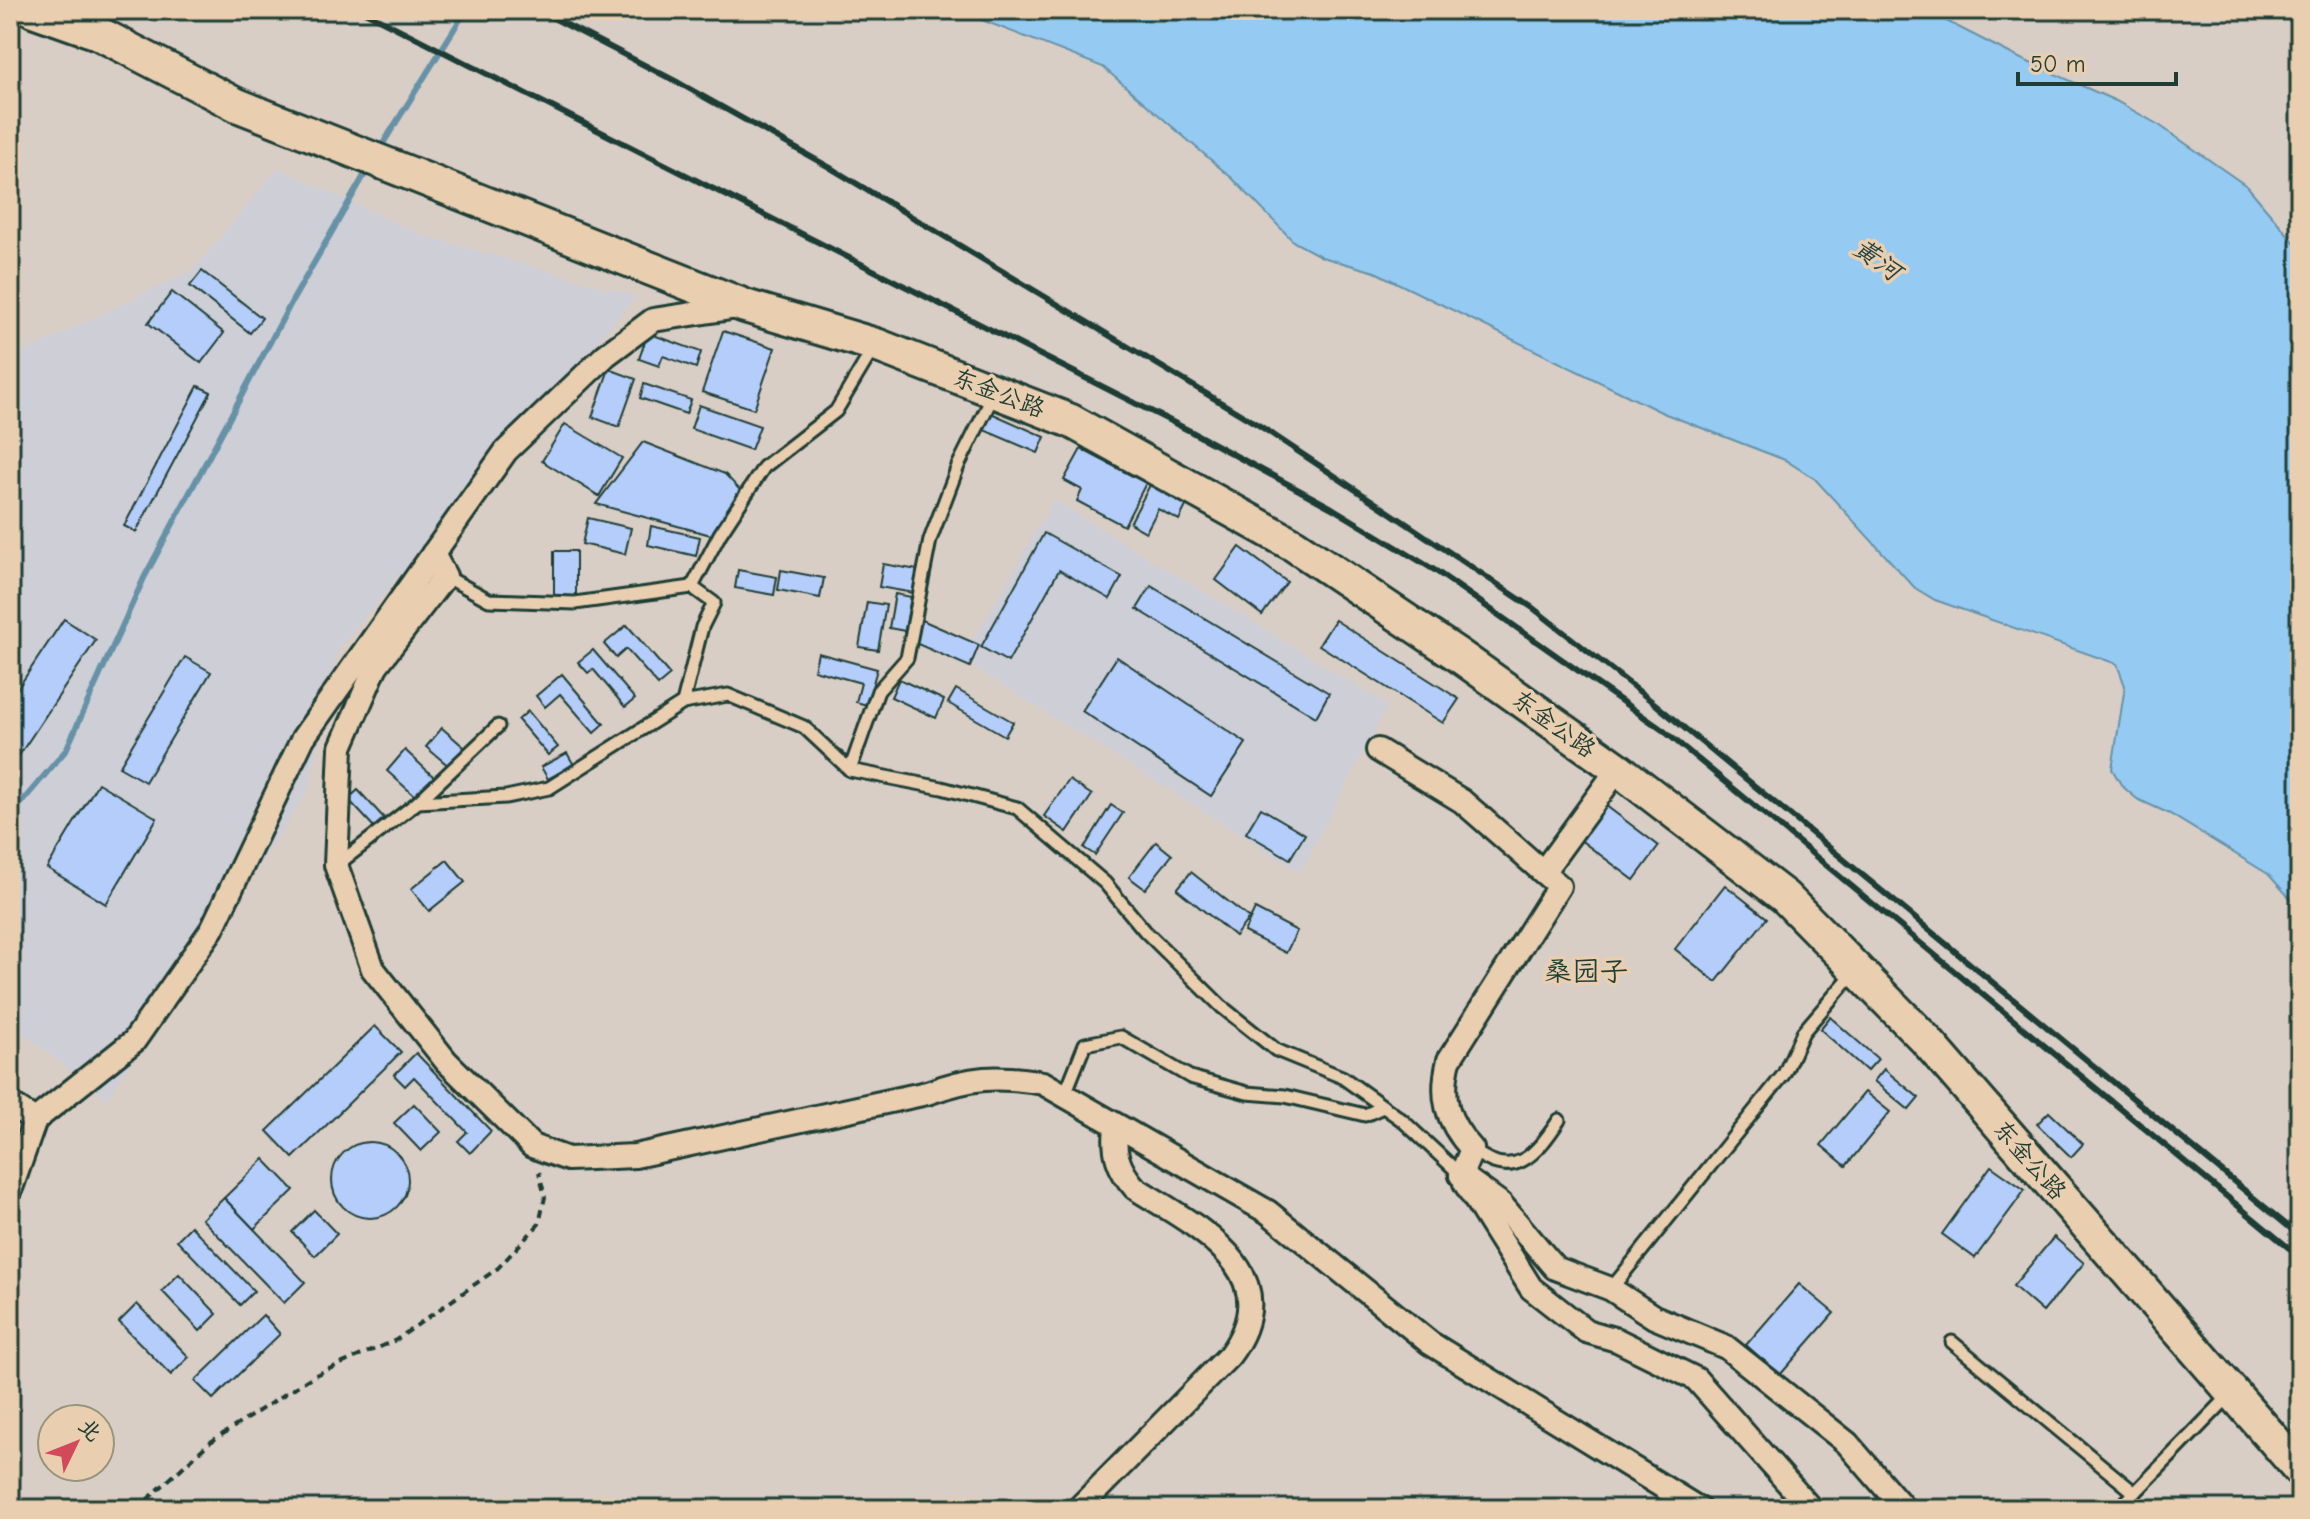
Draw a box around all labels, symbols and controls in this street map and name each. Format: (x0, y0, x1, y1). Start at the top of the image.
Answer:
scale bar (2018, 36, 2176, 86)
text: 50 m (2030, 50, 2086, 78)
water label: 黄河 (1847, 233, 1910, 290)
street label: 东金公路 (949, 363, 1049, 423)
street label: 东金公路 (1507, 684, 1601, 764)
district label: 桑园子 (1544, 956, 1628, 988)
street label: 东金公路 (1988, 1115, 2072, 1205)
north arrow (36, 1403, 116, 1483)
text: 北 (73, 1413, 107, 1447)

